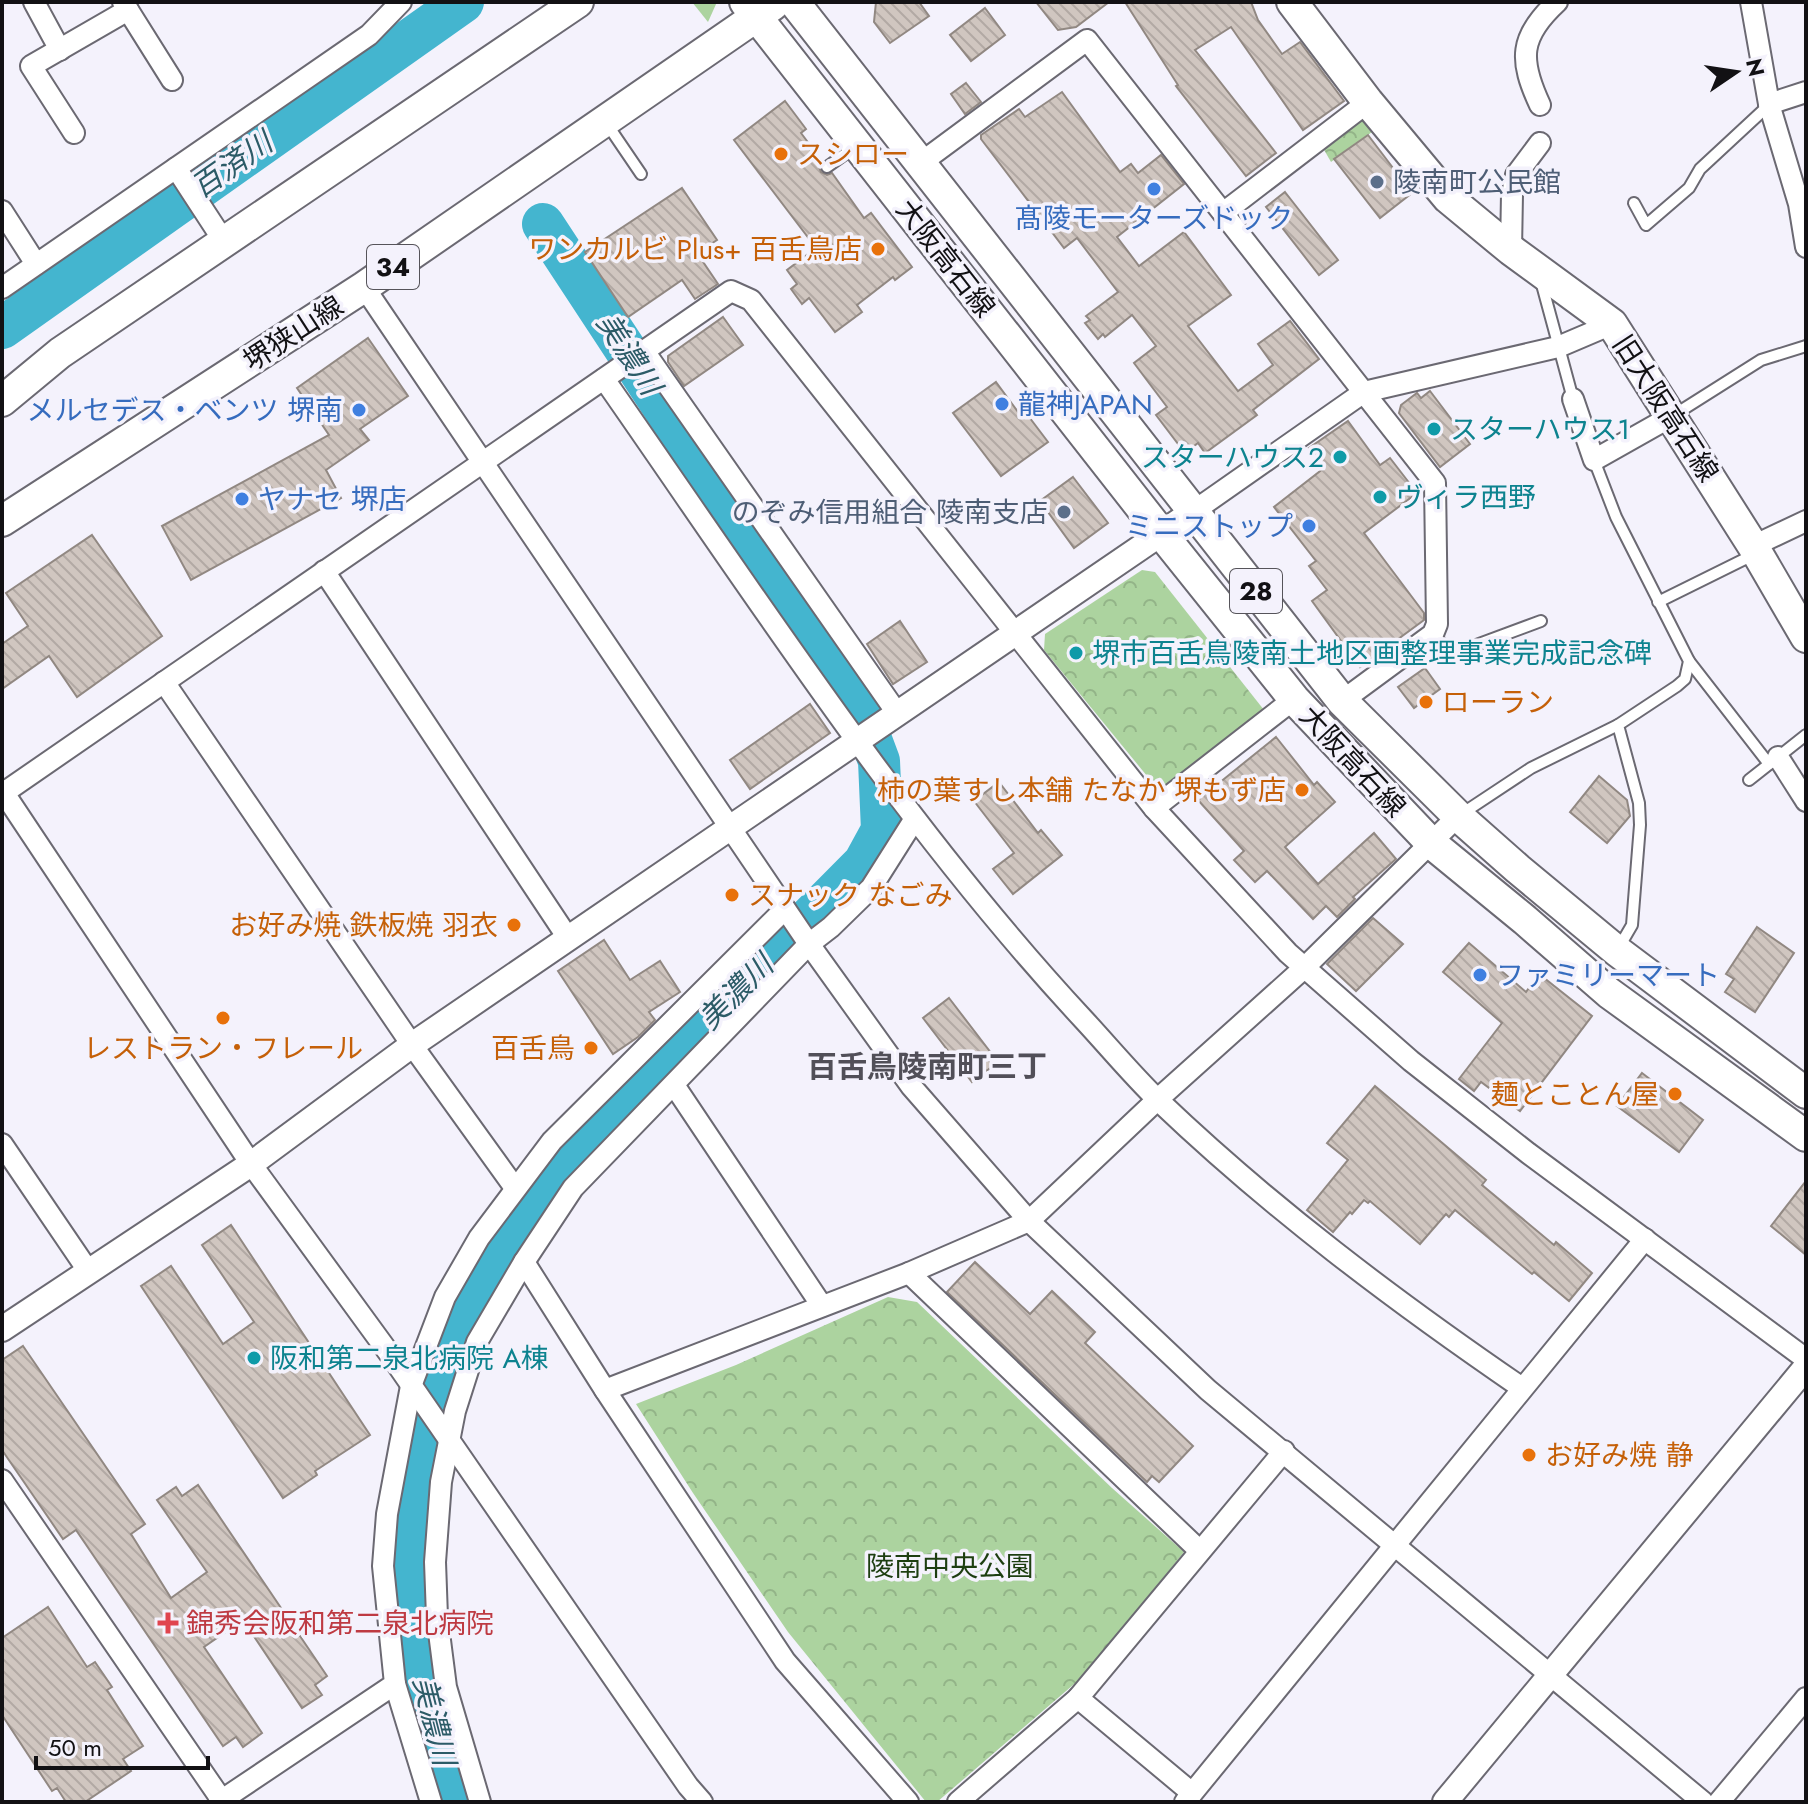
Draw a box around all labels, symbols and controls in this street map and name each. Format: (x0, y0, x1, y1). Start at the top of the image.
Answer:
north arrow (1696, 32, 1776, 112)
text: N (1738, 55, 1773, 80)
water label: 百済川 (183, 119, 283, 208)
place label: スシロー (797, 134, 909, 175)
marker: スシロー (772, 145, 790, 163)
place label: 陵南町公民館 (1393, 162, 1561, 203)
marker: 陵南町公民館 (1368, 173, 1386, 191)
marker: 髙陵モーターズドック (1145, 180, 1163, 198)
street label: 大阪高石線 (886, 191, 1005, 326)
place label: 髙陵モーターズドック (1015, 198, 1293, 239)
place label: ワンカルビ Plus+ 百舌鳥店 (528, 229, 862, 270)
marker: ワンカルビ Plus+ 百舌鳥店 (869, 240, 887, 258)
road number: 34 (367, 245, 419, 289)
street label: 堺狭山線 (235, 286, 351, 381)
water label: 美濃川 (587, 304, 674, 406)
street label: 旧大阪高石線 (1603, 327, 1729, 490)
place label: 龍神JAPAN (1018, 384, 1153, 425)
place label: メルセデス・ベンツ 堺南 (27, 390, 343, 431)
marker: 龍神JAPAN (993, 395, 1011, 413)
marker: メルセデス・ベンツ 堺南 (350, 401, 368, 419)
place label: スターハウス1 (1450, 409, 1630, 450)
marker: スターハウス1 (1425, 420, 1443, 438)
place label: スターハウス2 (1141, 437, 1324, 478)
marker: スターハウス2 (1331, 448, 1349, 466)
place label: ヴィラ西野 (1396, 477, 1536, 518)
place label: ヤナセ 堺店 (258, 479, 406, 520)
marker: ヴィラ西野 (1371, 488, 1389, 506)
marker: ヤナセ 堺店 (233, 490, 251, 508)
place label: のぞみ信用組合 陵南支店 (732, 492, 1048, 533)
marker: のぞみ信用組合 陵南支店 (1055, 503, 1073, 521)
place label: ミニストップ (1125, 506, 1293, 547)
marker: ミニストップ (1300, 517, 1318, 535)
road number: 28 (1230, 569, 1282, 613)
place label: 堺市百舌鳥陵南土地区画整理事業完成記念碑 (1092, 633, 1652, 674)
marker: 堺市百舌鳥陵南土地区画整理事業完成記念碑 (1067, 644, 1085, 662)
place label: ローラン (1442, 682, 1554, 723)
marker: ローラン (1417, 693, 1435, 711)
street label: 大阪高石線 (1290, 696, 1415, 827)
place label: 柿の葉すし本舗 たなか 堺もず店 (877, 770, 1286, 811)
marker: 柿の葉すし本舗 たなか 堺もず店 (1293, 781, 1311, 799)
place label: スナック なごみ (748, 875, 952, 916)
marker: スナック なごみ (723, 886, 741, 904)
place label: お好み焼 鉄板焼 羽衣 (229, 905, 498, 946)
marker: お好み焼 鉄板焼 羽衣 (505, 916, 523, 934)
water label: 美濃川 (689, 943, 785, 1039)
place label: ファミリーマート (1496, 955, 1720, 996)
marker: ファミリーマート (1471, 966, 1489, 984)
marker: レストラン・フレール (214, 1009, 232, 1027)
place label: レストラン・フレール (83, 1028, 363, 1069)
place label: 百舌鳥 (491, 1028, 575, 1069)
marker: 百舌鳥 (582, 1039, 600, 1057)
district label: 百舌鳥陵南町三丁 (807, 1045, 1047, 1088)
place label: 麺とことん屋 (1491, 1074, 1659, 1115)
marker: 麺とことん屋 (1666, 1085, 1684, 1103)
place label: 阪和第二泉北病院 A棟 (270, 1338, 549, 1379)
marker: 阪和第二泉北病院 A棟 (245, 1349, 263, 1367)
place label: お好み焼 静 (1545, 1435, 1693, 1476)
marker: お好み焼 静 (1520, 1446, 1538, 1464)
park label: 陵南中央公園 (866, 1546, 1034, 1587)
place label: 錦秀会阪和第二泉北病院 (186, 1603, 494, 1644)
marker: 錦秀会阪和第二泉北病院 (157, 1612, 179, 1634)
water label: 美濃川 (403, 1672, 467, 1773)
scale bar (36, 1720, 208, 1770)
text: 50 m (48, 1730, 102, 1765)

